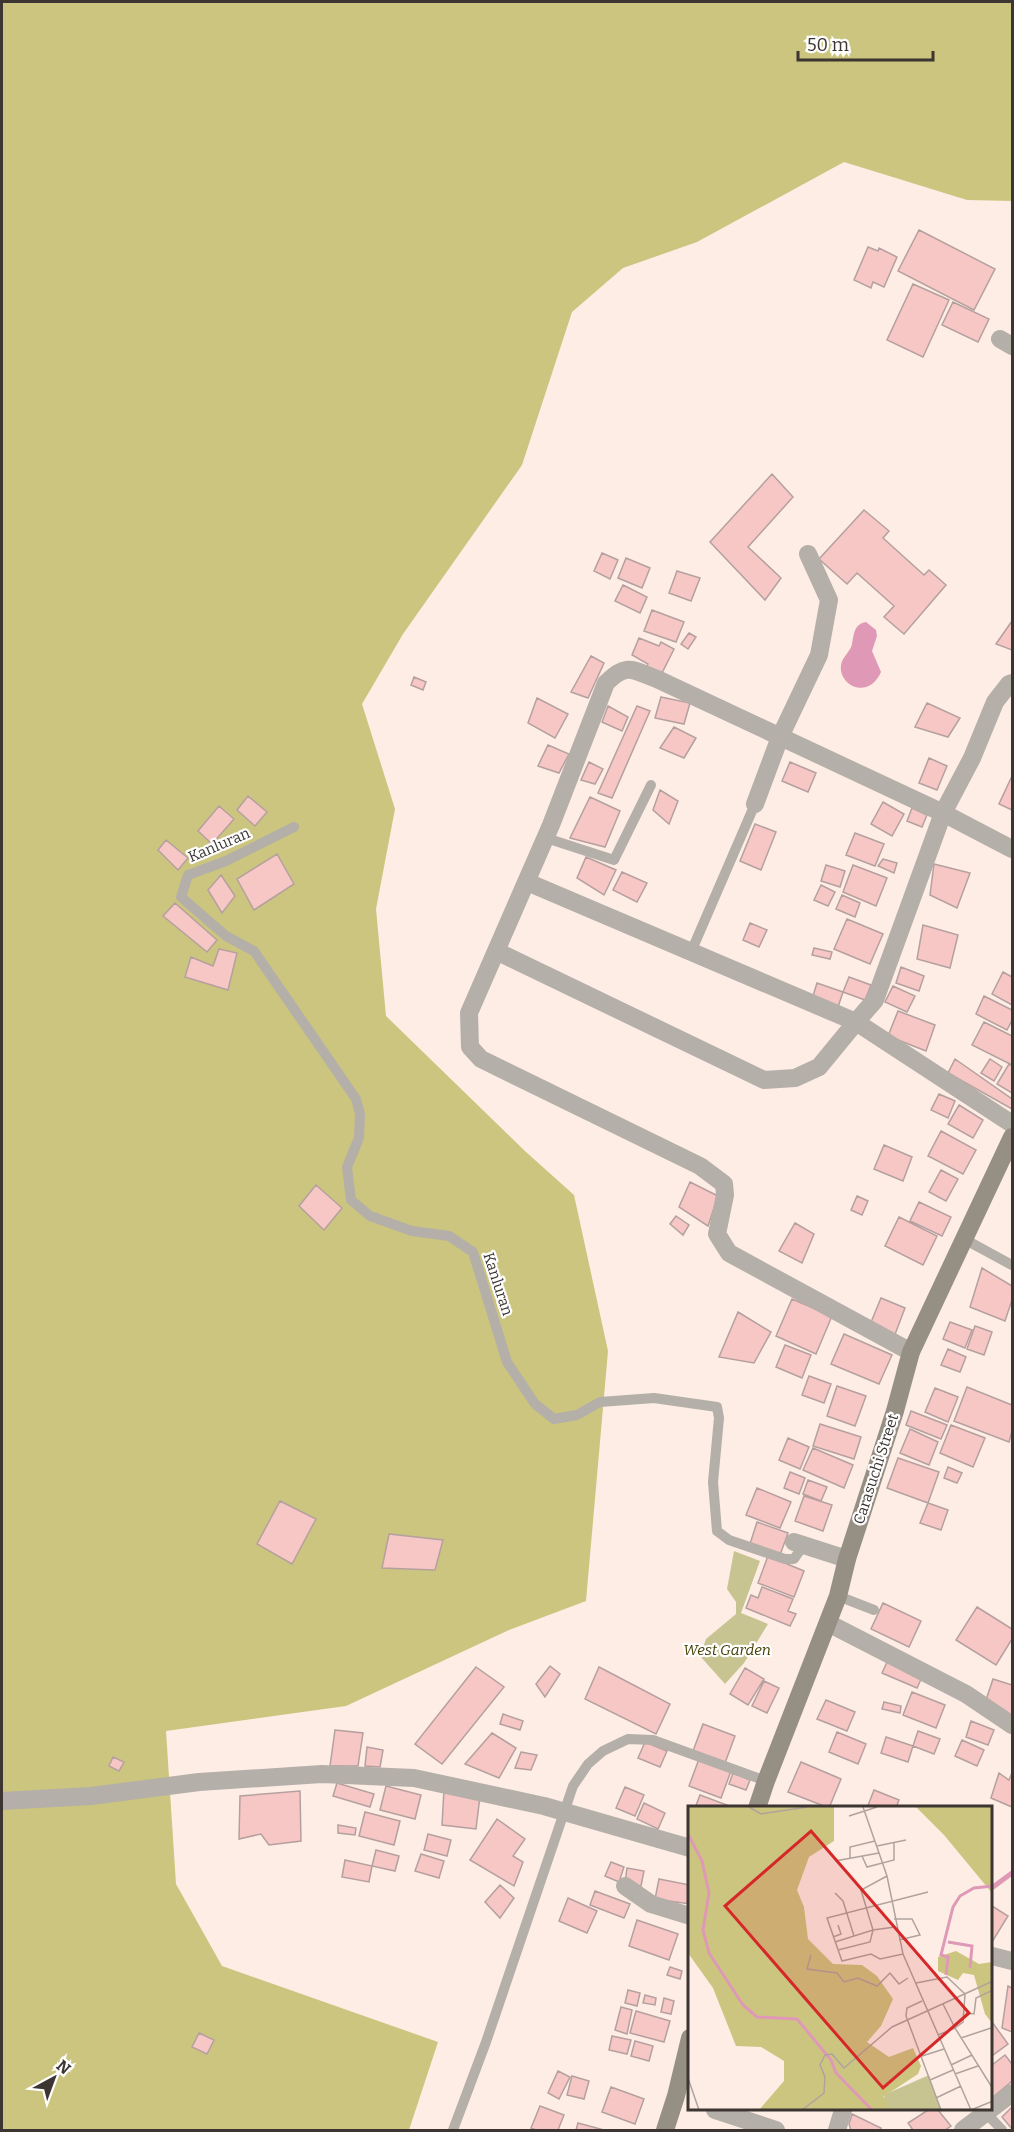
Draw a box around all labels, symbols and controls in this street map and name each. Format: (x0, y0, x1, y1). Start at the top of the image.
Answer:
scale bar (798, 24, 933, 62)
text: 50 m (807, 34, 849, 56)
street label: Kanluran (185, 824, 253, 866)
street label: Kanluran (479, 1250, 517, 1318)
street label: Carasuchi Street (850, 1411, 902, 1526)
park label: West Garden (683, 1641, 771, 1659)
inset map (688, 1806, 993, 2111)
north arrow (24, 2048, 84, 2108)
text: N (53, 2056, 74, 2078)

